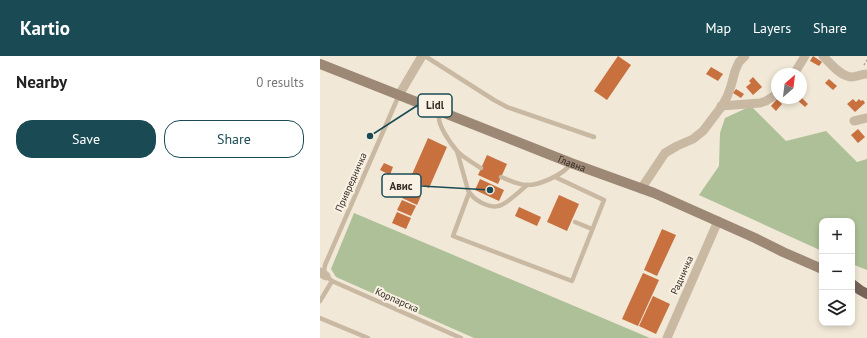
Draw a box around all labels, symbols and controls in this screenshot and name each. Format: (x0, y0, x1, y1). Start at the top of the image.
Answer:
text: Kartio (20, 16, 70, 40)
text: Map (705, 19, 731, 37)
text: Layers (753, 19, 791, 37)
text: Share (813, 19, 847, 37)
north arrow (771, 68, 807, 104)
text: Nearby (16, 71, 67, 93)
text: 0 results (256, 74, 304, 91)
callout: Lidl (418, 94, 452, 117)
text: Lidl (426, 98, 445, 112)
button: Save (16, 120, 156, 158)
button: Share (164, 120, 304, 158)
street label: Привредничка (332, 150, 370, 214)
street label: Главна (556, 152, 588, 174)
callout: Авис (382, 174, 421, 197)
text: Авис (390, 179, 413, 193)
map controls (819, 218, 855, 326)
button: + (819, 218, 855, 254)
street label: Радничка (668, 254, 696, 296)
button: − (819, 254, 855, 290)
street label: Корпарска (373, 285, 421, 315)
button: layers (819, 290, 855, 326)

